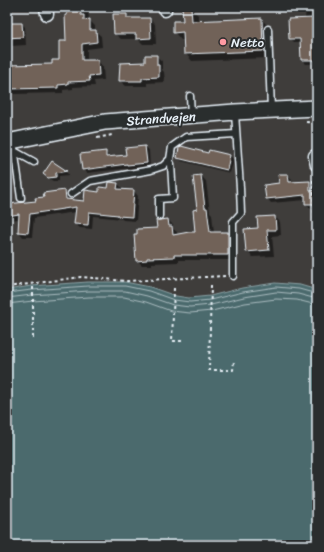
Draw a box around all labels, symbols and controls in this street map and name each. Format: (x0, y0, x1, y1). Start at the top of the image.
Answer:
place label: Netto (231, 31, 264, 54)
marker: Netto (218, 37, 228, 47)
street label: Strandvejen (126, 105, 196, 132)

